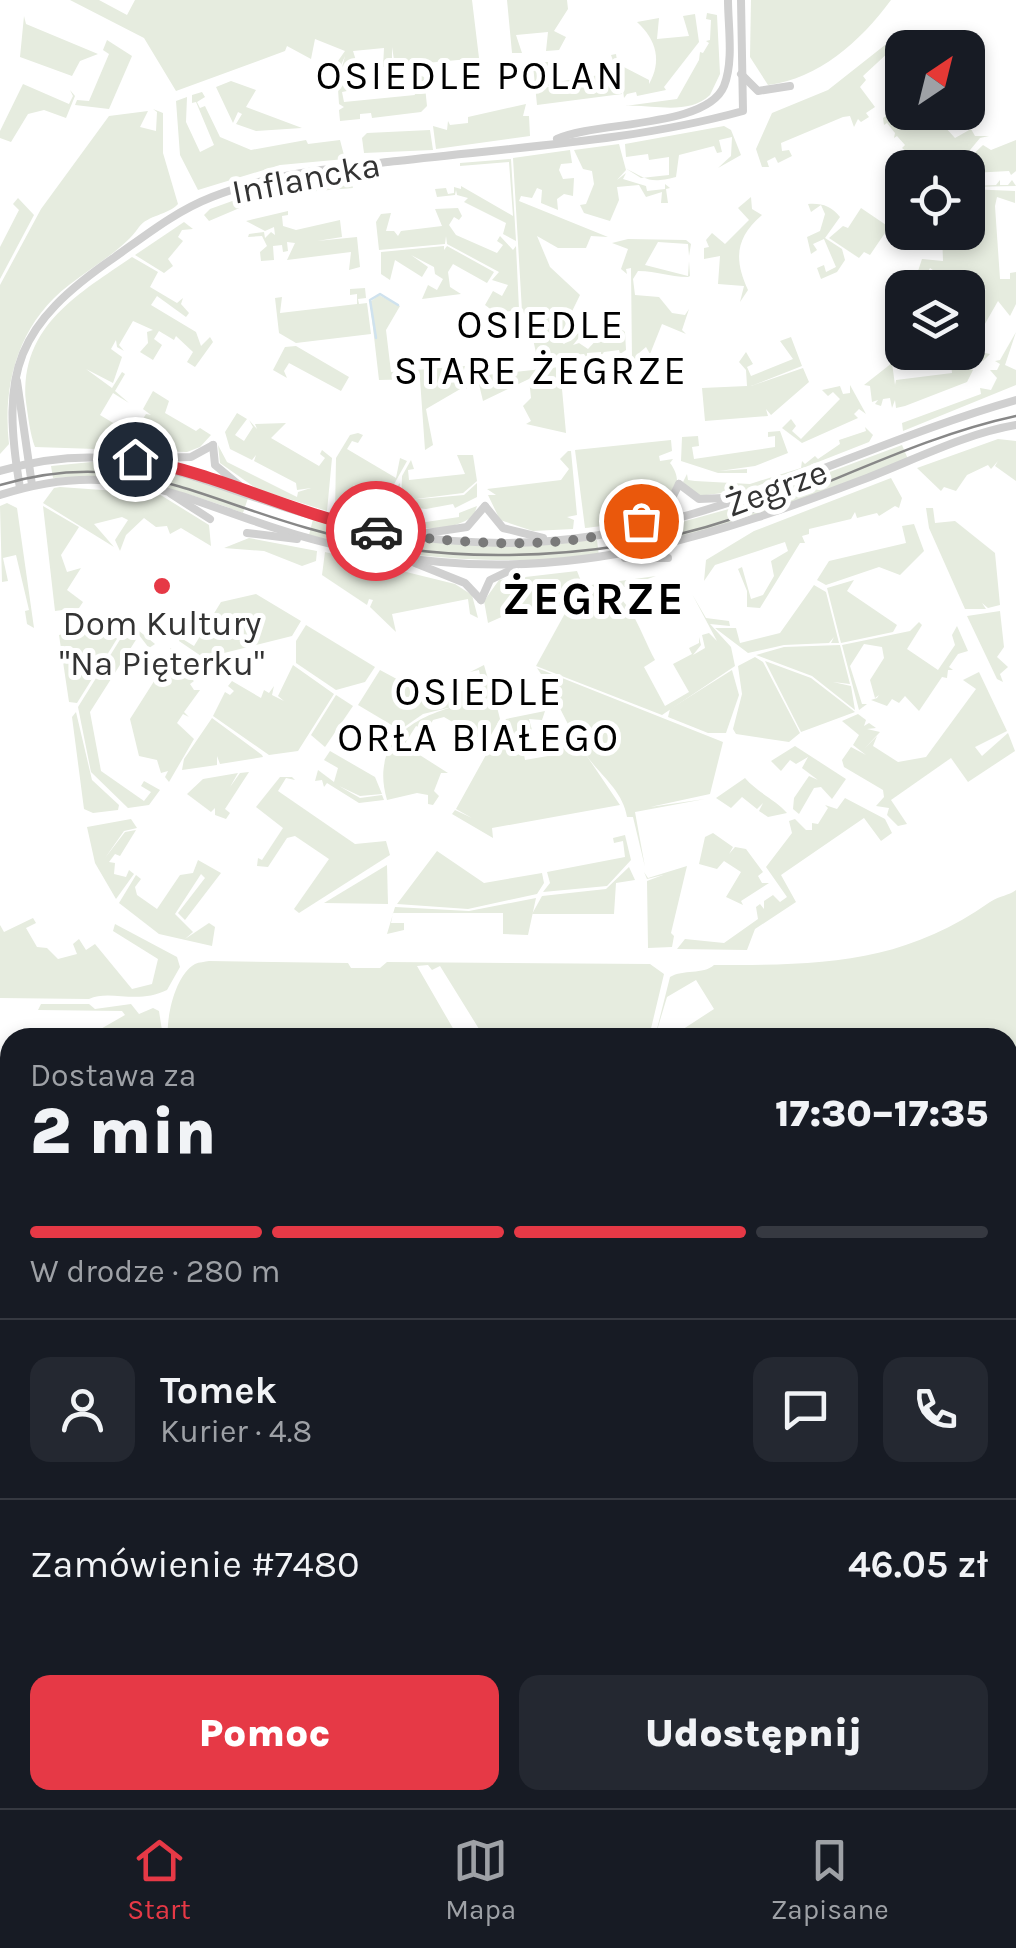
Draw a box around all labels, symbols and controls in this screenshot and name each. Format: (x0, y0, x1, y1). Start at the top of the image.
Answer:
north arrow (885, 30, 985, 130)
map controls (885, 30, 985, 370)
district label: OSIEDLE POLAN (316, 52, 626, 99)
street label: Inflancka (228, 144, 384, 213)
button: locate (885, 150, 985, 250)
button: layers (885, 270, 985, 370)
district label: OSIEDLE STARE ŻEGRZE (394, 301, 688, 394)
pin (93, 417, 178, 502)
icon: home (108, 432, 163, 487)
street label: Żegrze (720, 451, 833, 526)
pin (599, 479, 684, 564)
courier (326, 481, 426, 581)
icon: bag (614, 494, 669, 549)
icon: car (349, 504, 404, 559)
district label: ŻEGRZE (502, 573, 686, 625)
marker: Dom Kultury "Na Pięterku" (151, 575, 173, 597)
place label: Dom Kultury "Na Pięterku" (59, 603, 265, 684)
district label: OSIEDLE ORŁA BIAŁEGO (337, 668, 621, 761)
text: Dostawa za (30, 1057, 196, 1094)
text: 17:30–17:35 (775, 1091, 988, 1136)
text: 2 min (30, 1093, 216, 1169)
text: W drodze · 280 m (30, 1253, 280, 1290)
button: person (30, 1357, 135, 1462)
button: chat (753, 1357, 858, 1462)
button: phone (883, 1357, 988, 1462)
text: Tomek (160, 1368, 277, 1413)
text: Kurier · 4.8 (160, 1413, 312, 1450)
text: Zamówienie #7480 (30, 1542, 360, 1587)
text: 46.05 zł (848, 1542, 988, 1587)
button: Pomoc (30, 1675, 499, 1790)
button: Udostępnij (519, 1675, 988, 1790)
tab: Start (127, 1833, 191, 1926)
tab: Mapa (445, 1833, 516, 1926)
tab: Zapisane (771, 1833, 889, 1926)

